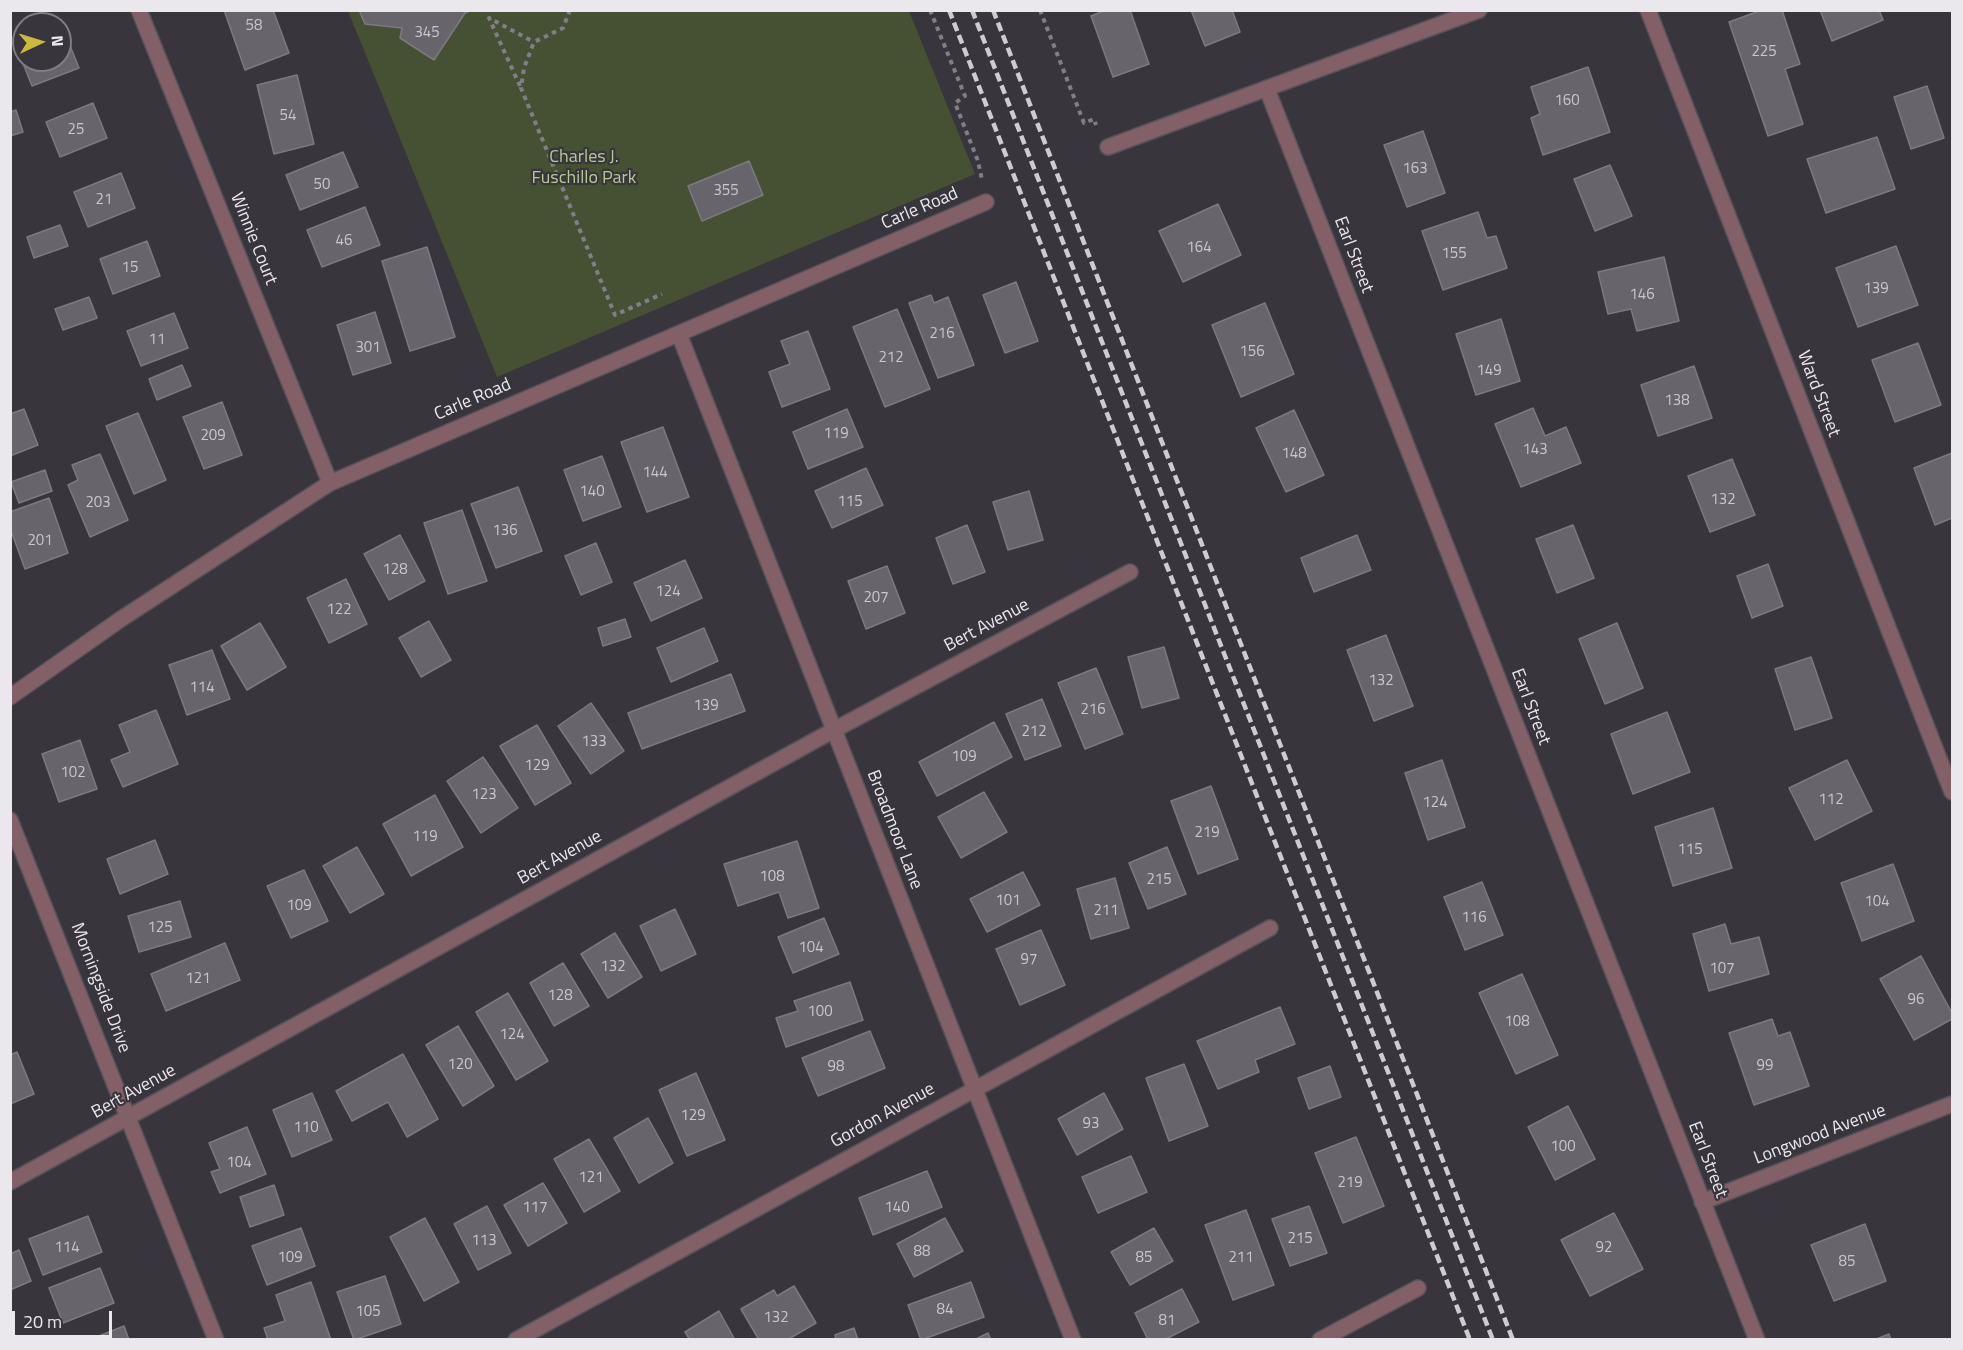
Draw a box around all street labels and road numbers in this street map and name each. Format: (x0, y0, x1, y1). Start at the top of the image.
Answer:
street label: Carle Road (878, 183, 962, 235)
street label: Winnie Court (225, 190, 281, 288)
street label: Earl Street (1329, 214, 1377, 296)
street label: Ward Street (1792, 348, 1844, 440)
street label: Carle Road (431, 374, 515, 426)
street label: Bert Avenue (941, 595, 1033, 657)
street label: Earl Street (1506, 666, 1554, 748)
street label: Broadmoor Lane (861, 767, 927, 893)
street label: Bert Avenue (514, 826, 606, 890)
street label: Morningside Drive (65, 920, 135, 1056)
street label: Bert Avenue (88, 1060, 180, 1124)
street label: Gordon Avenue (827, 1079, 939, 1153)
street label: Longwood Avenue (1751, 1100, 1889, 1170)
street label: Earl Street (1683, 1119, 1731, 1201)

